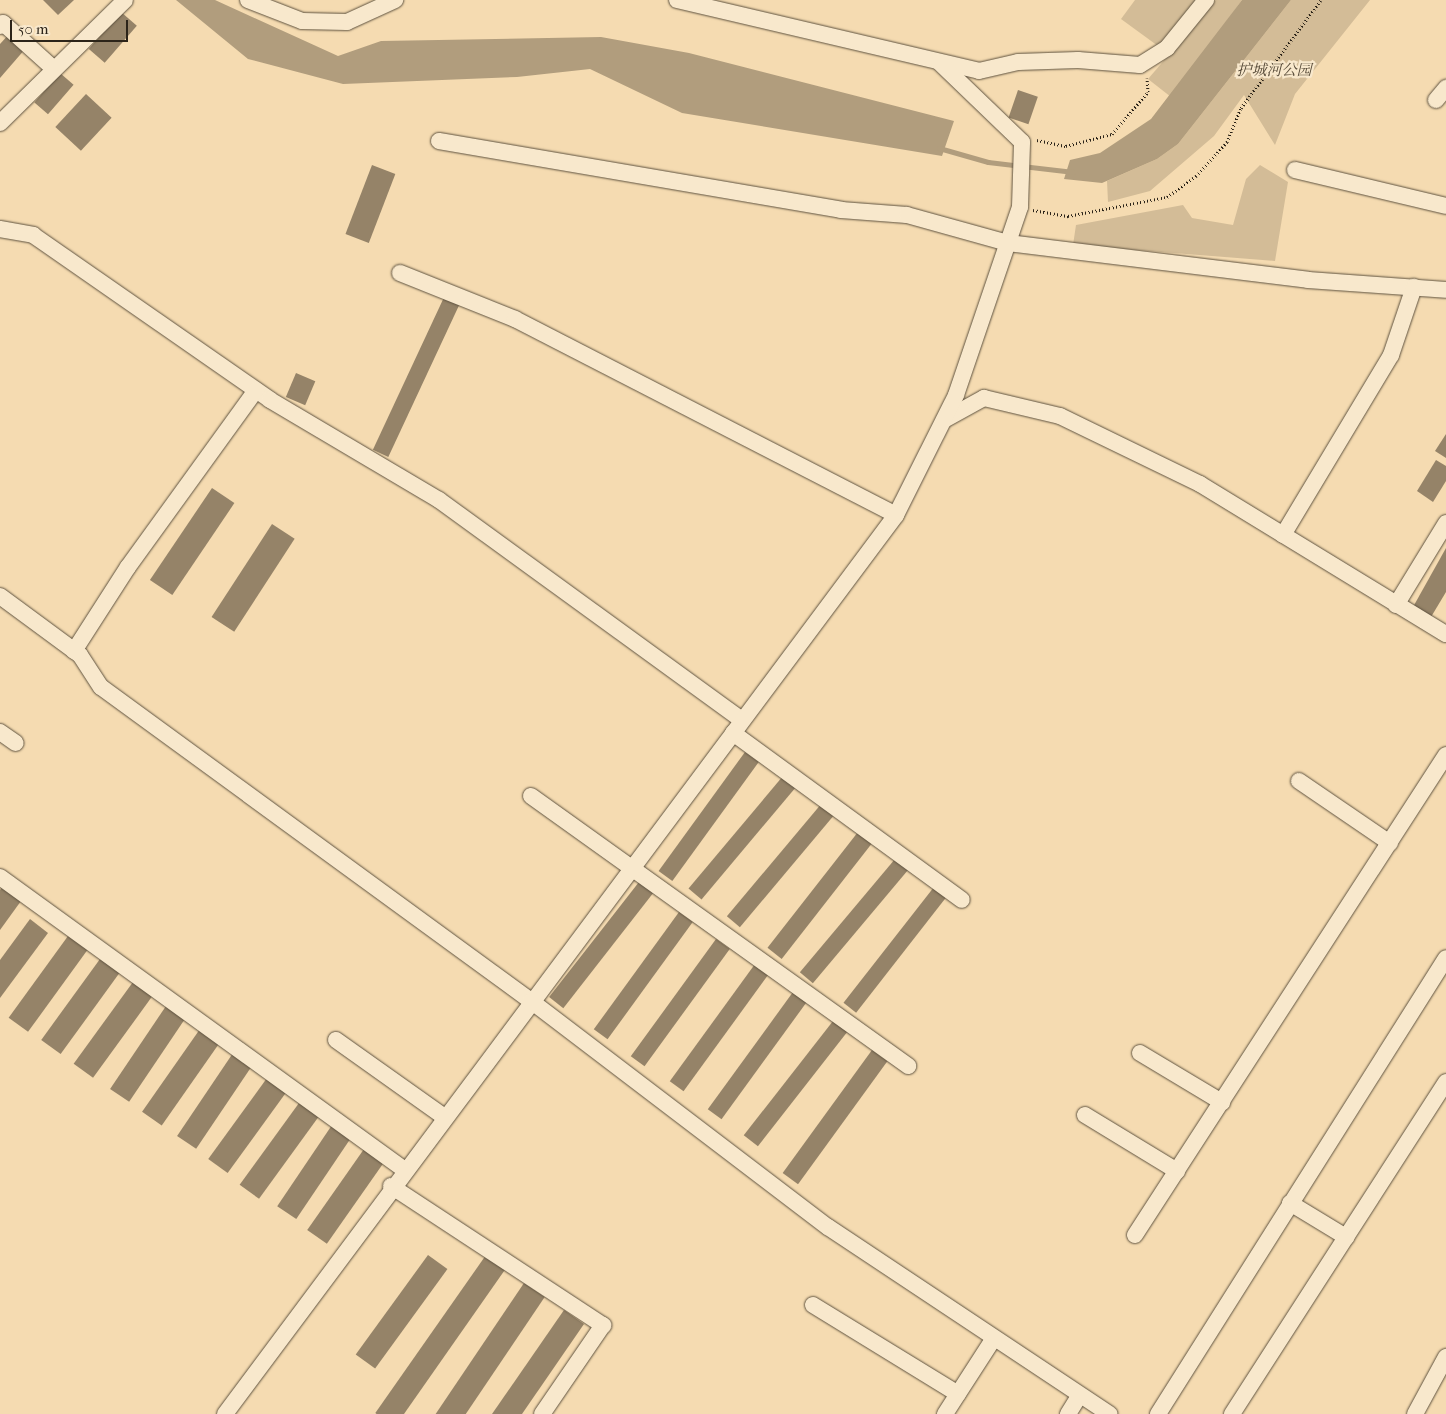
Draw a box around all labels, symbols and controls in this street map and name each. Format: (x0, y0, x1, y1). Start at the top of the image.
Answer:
scale bar (12, 10, 130, 42)
text: 50 m (18, 20, 48, 38)
park label: 护城河公园 (1237, 62, 1311, 80)

